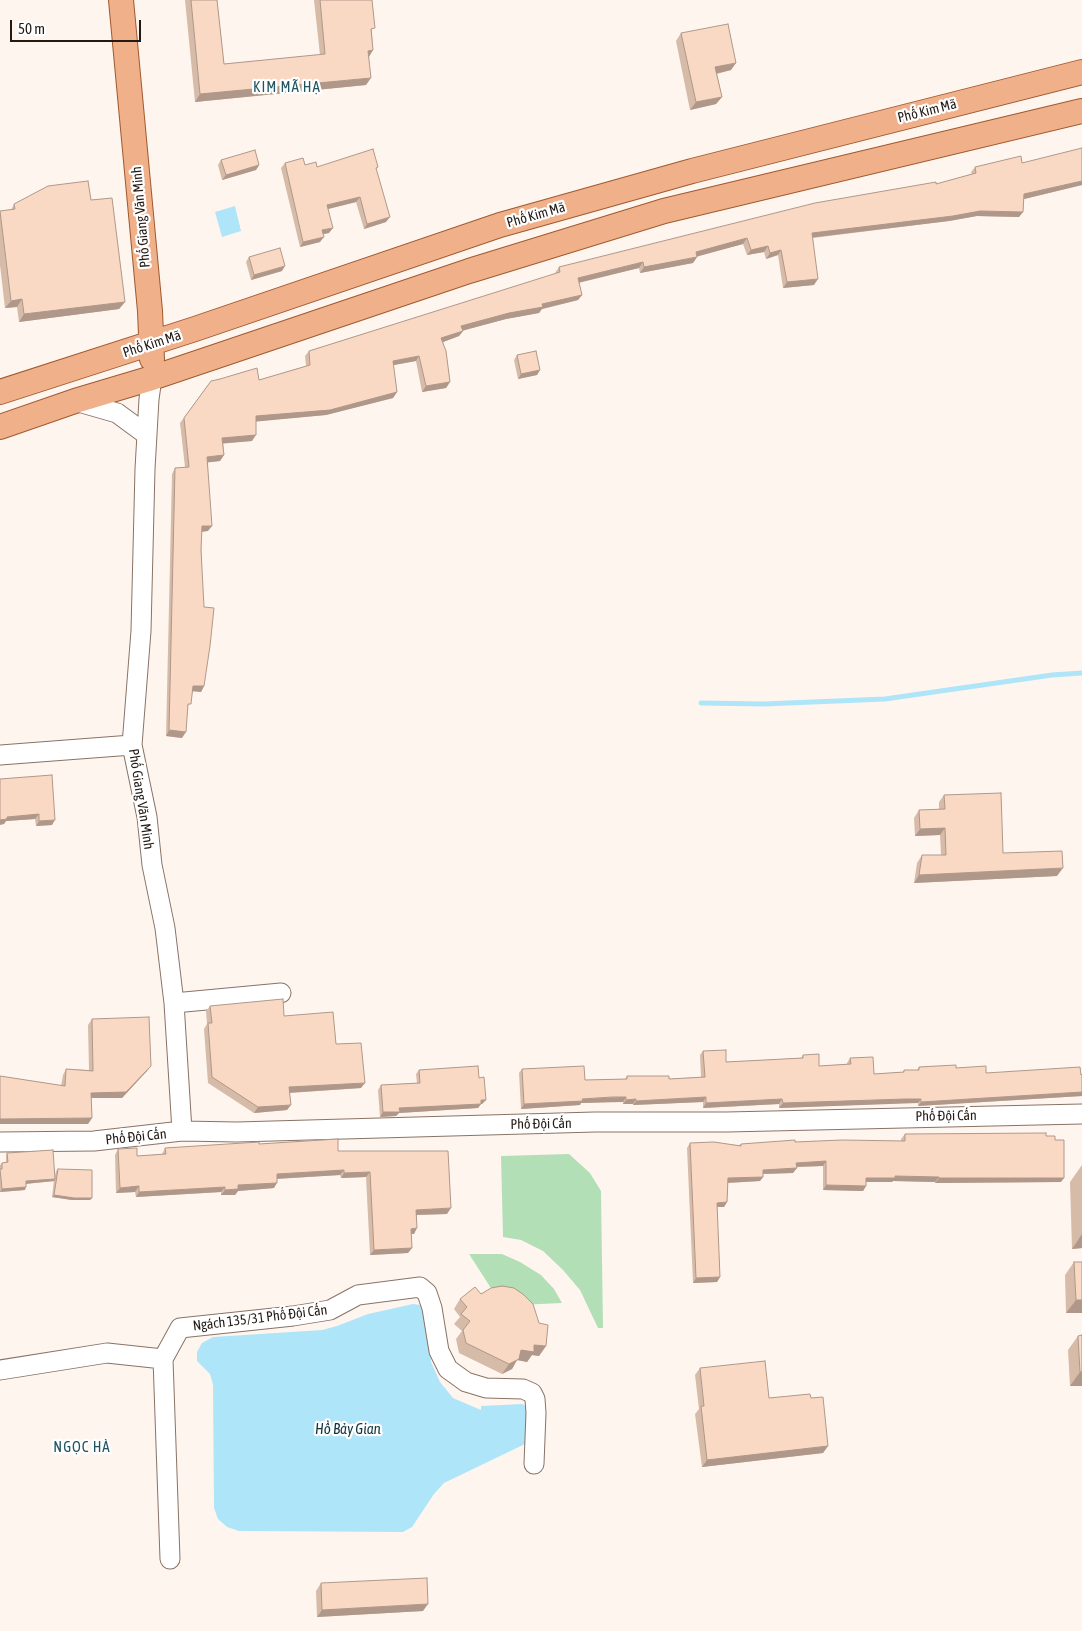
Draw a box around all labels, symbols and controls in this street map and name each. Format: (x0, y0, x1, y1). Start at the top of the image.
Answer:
scale bar (12, 10, 144, 42)
text: 50 m (18, 20, 45, 37)
district label: KIM MÃ HẠ (252, 78, 322, 96)
street label: Phố Kim Mã (896, 96, 958, 126)
street label: Phố Giang Văn Minh (128, 166, 154, 268)
street label: Phố Kim Mã (505, 199, 567, 231)
street label: Phố Kim Mã (121, 327, 183, 361)
street label: Phố Giang Văn Minh (125, 747, 157, 851)
street label: Phố Đội Cấn (915, 1107, 977, 1125)
street label: Phố Đội Cấn (510, 1115, 572, 1133)
street label: Phố Đội Cấn (105, 1125, 167, 1149)
street label: Ngách 135/31 Phố Đội Cấn (192, 1301, 328, 1335)
water label: Hồ Bảy Gian (315, 1420, 381, 1438)
district label: NGỌC HÀ (52, 1438, 112, 1456)

